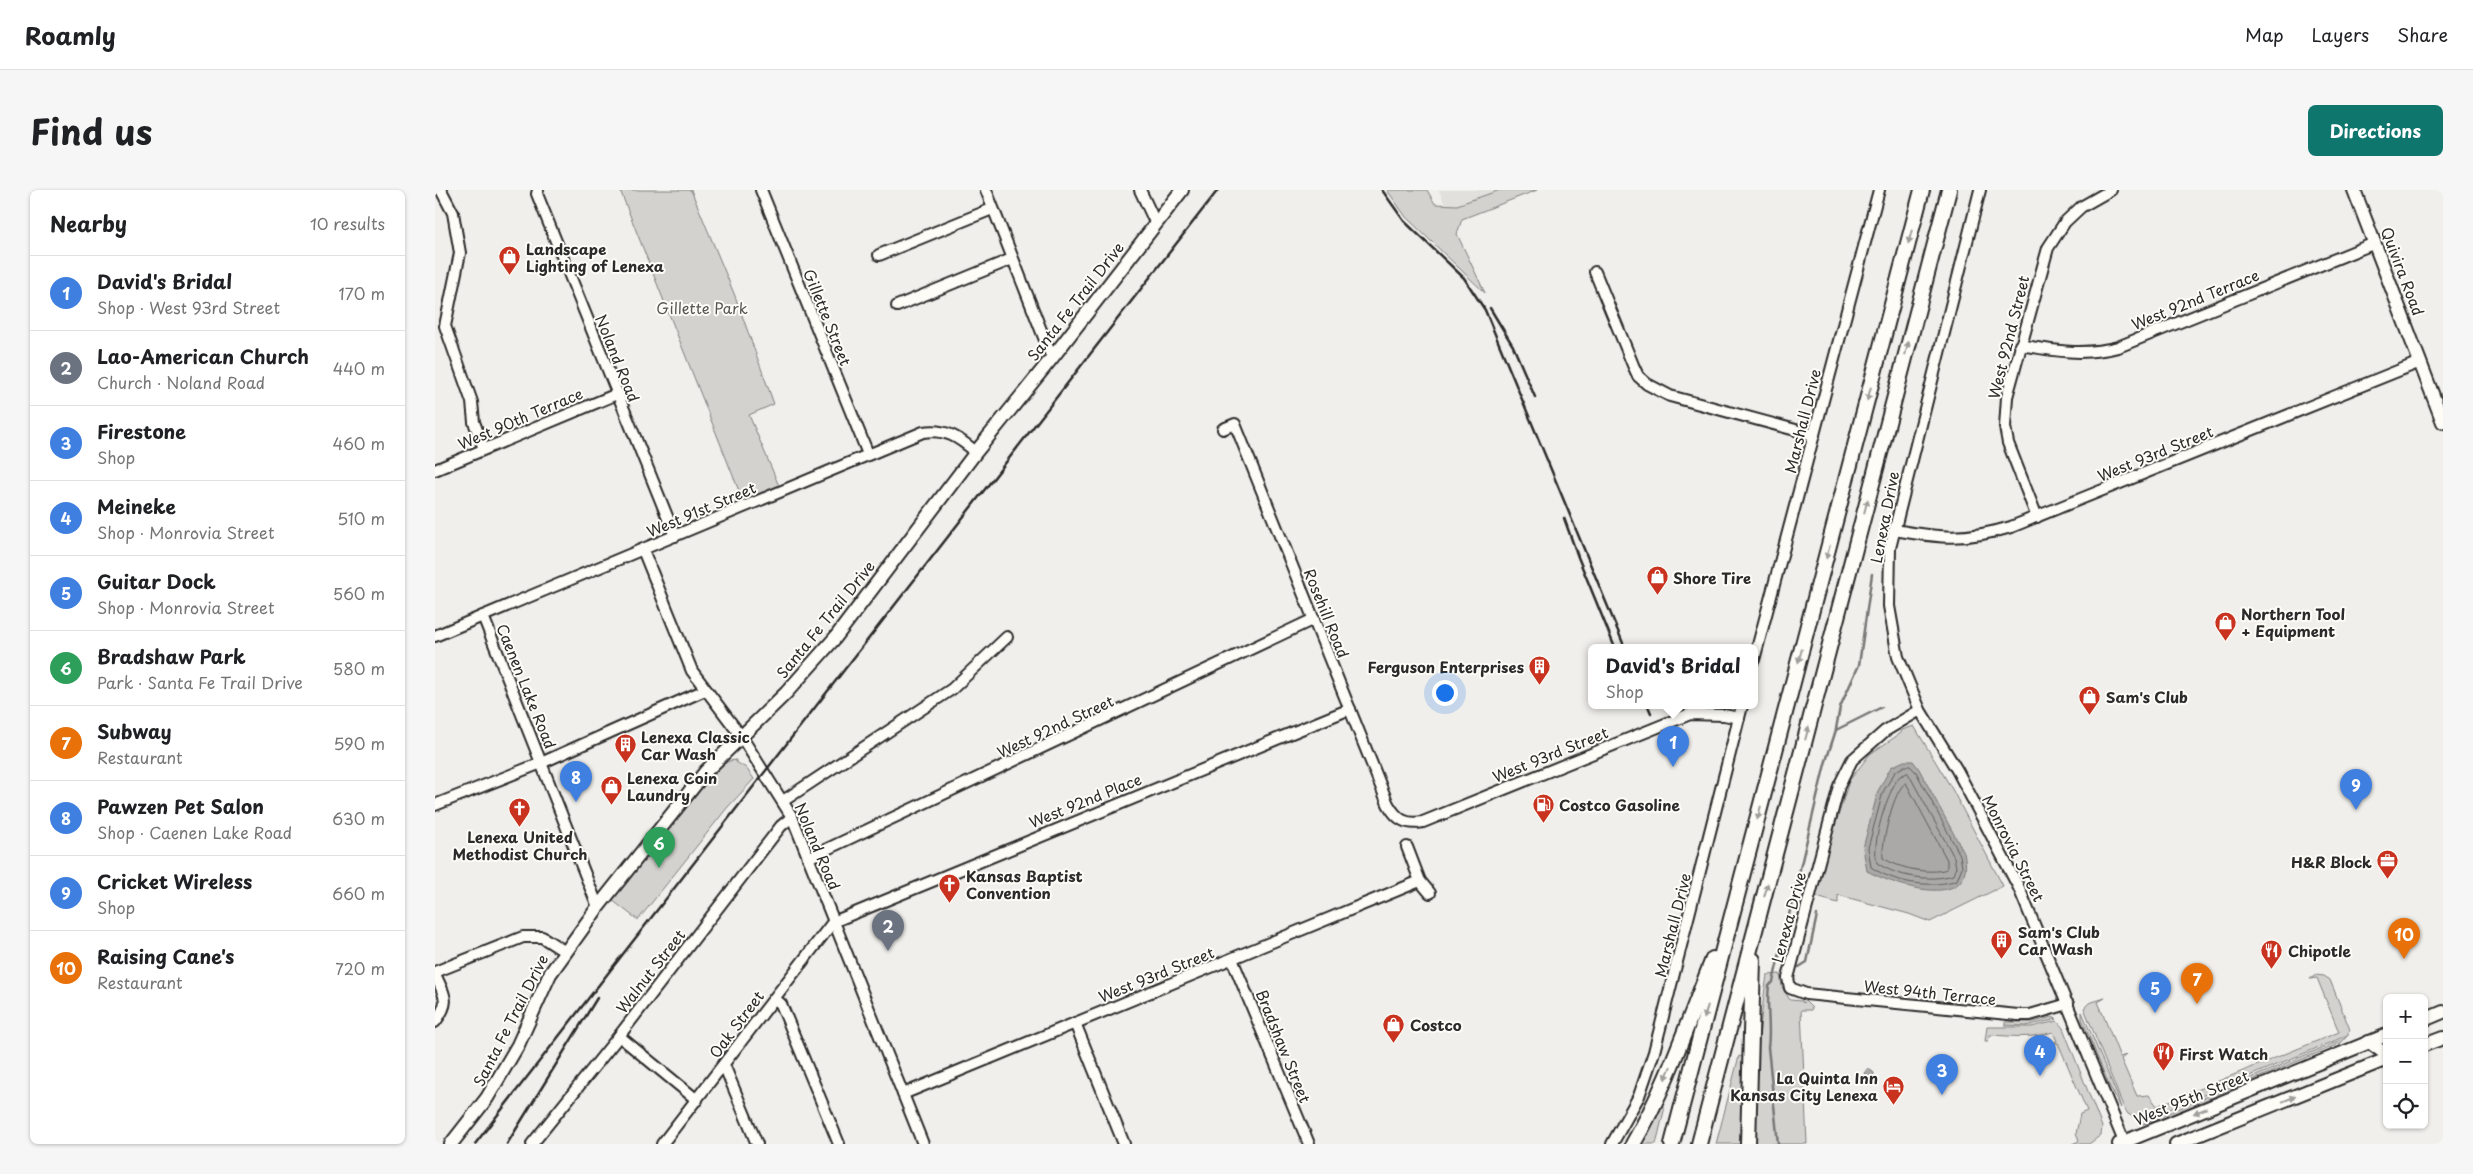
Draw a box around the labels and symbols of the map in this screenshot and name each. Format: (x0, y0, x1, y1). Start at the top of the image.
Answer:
street label: Quivira Road (2376, 224, 2430, 318)
one-way arrow (1906, 230, 1914, 245)
place label: Landscape Lighting of Lenexa (526, 237, 664, 277)
street label: Santa Fe Trail Drive (1021, 237, 1129, 365)
shop icon: Landscape Lighting of Lenexa (498, 245, 522, 276)
street label: West 92nd Terrace (2128, 263, 2262, 335)
street label: Gillette Street (798, 265, 858, 369)
street label: West 92nd Street (1982, 273, 2034, 401)
park label: Gillette Park (656, 296, 748, 319)
street label: Noland Road (590, 311, 646, 405)
one-way arrow (1904, 341, 1912, 356)
street label: Marshall Drive (1778, 366, 1826, 476)
street label: West 90th Terrace (454, 381, 586, 455)
one-way arrow (1865, 387, 1873, 402)
street label: West 93rd Street (2094, 419, 2216, 487)
street label: Lenexa Drive (1864, 469, 1904, 565)
street label: West 91st Street (643, 476, 759, 542)
one-way arrow (1862, 498, 1870, 513)
one-way arrow (1823, 544, 1831, 559)
street label: Santa Fe Trail Drive (770, 555, 880, 683)
street label: Rosehill Road (1299, 565, 1355, 661)
shop icon: Shore Tire (1645, 565, 1669, 596)
place label: Shore Tire (1673, 566, 1751, 589)
place label: Northern Tool + Equipment (2241, 602, 2345, 642)
shop icon: Northern Tool + Equipment (2213, 610, 2237, 641)
street label: Caenen Lake Road (491, 620, 563, 752)
one-way arrow (1796, 648, 1804, 664)
building icon: Ferguson Enterprises (1528, 654, 1552, 685)
place label: Ferguson Enterprises (1367, 655, 1524, 678)
your location (1432, 680, 1458, 706)
shop icon: Sam's Club (2078, 684, 2102, 715)
place label: Sam's Club (2106, 685, 2188, 708)
street label: West 92nd Street (993, 689, 1117, 763)
street label: West 93rd Street (1489, 720, 1611, 788)
place label: Lenexa Classic Car Wash (641, 725, 750, 765)
pin: 1 (1657, 726, 1689, 767)
one-way arrow (1803, 726, 1811, 741)
building icon: Lenexa Classic Car Wash (613, 733, 637, 764)
pin: 8 (560, 761, 592, 802)
place label: Lenexa Coin Laundry (627, 766, 717, 806)
street label: West 92nd Place (1025, 767, 1145, 833)
pin: 9 (2340, 769, 2372, 810)
shop icon: Lenexa Coin Laundry (599, 774, 623, 805)
street label: Monrovia Street (1977, 791, 2051, 905)
fuel station icon: Costco Gasoline (1531, 792, 1555, 823)
place label: Costco Gasoline (1559, 793, 1680, 816)
church icon: Lenexa United Methodist Church (508, 796, 532, 827)
street label: Noland Road (789, 799, 847, 893)
one-way arrow (1754, 806, 1762, 821)
place label: Lenexa United Methodist Church (452, 825, 588, 865)
pin: 6 (643, 827, 675, 868)
office icon: H&R Block (2376, 849, 2400, 880)
place label: H&R Block (2291, 850, 2372, 873)
place label: Kansas Baptist Convention (966, 864, 1083, 904)
street label: Lenexa Drive (1765, 869, 1811, 965)
street label: Marshall Drive (1648, 870, 1696, 980)
church icon: Kansas Baptist Convention (938, 872, 962, 903)
one-way arrow (1762, 883, 1770, 898)
pin: 2 (872, 910, 904, 951)
pin: 10 (2388, 918, 2420, 959)
place label: Sam's Club Car Wash (2018, 920, 2100, 960)
street label: Walnut Street (610, 924, 690, 1018)
building icon: Sam's Club Car Wash (1990, 928, 2014, 959)
restaurant icon: Chipotle (2260, 938, 2284, 969)
place label: Chipotle (2288, 939, 2352, 962)
street label: West 93rd Street (1095, 940, 1217, 1008)
street label: Santa Fe Trail Drive (467, 950, 553, 1090)
pin: 7 (2181, 963, 2213, 1004)
pin: 5 (2139, 972, 2171, 1013)
street label: West 94th Terrace (1863, 974, 1997, 1010)
street label: Oak Street (703, 986, 769, 1062)
street label: Bradshaw Street (1251, 986, 1317, 1106)
one-way arrow (1702, 1005, 1710, 1020)
shop icon: Costco (1382, 1012, 1406, 1043)
place label: Costco (1410, 1013, 1462, 1036)
pin: 4 (2024, 1035, 2056, 1076)
restaurant icon: First Watch (2151, 1041, 2175, 1072)
place label: First Watch (2179, 1042, 2268, 1065)
pin: 3 (1926, 1054, 1958, 1095)
street label: West 95th Street (2130, 1063, 2252, 1131)
one-way arrow (1663, 1066, 1671, 1080)
place label: La Quinta Inn Kansas City Lenexa (1730, 1066, 1878, 1106)
hotel icon: La Quinta Inn Kansas City Lenexa (1882, 1074, 1906, 1105)
one-way arrow (2282, 1095, 2297, 1103)
one-way arrow (2193, 1107, 2207, 1115)

